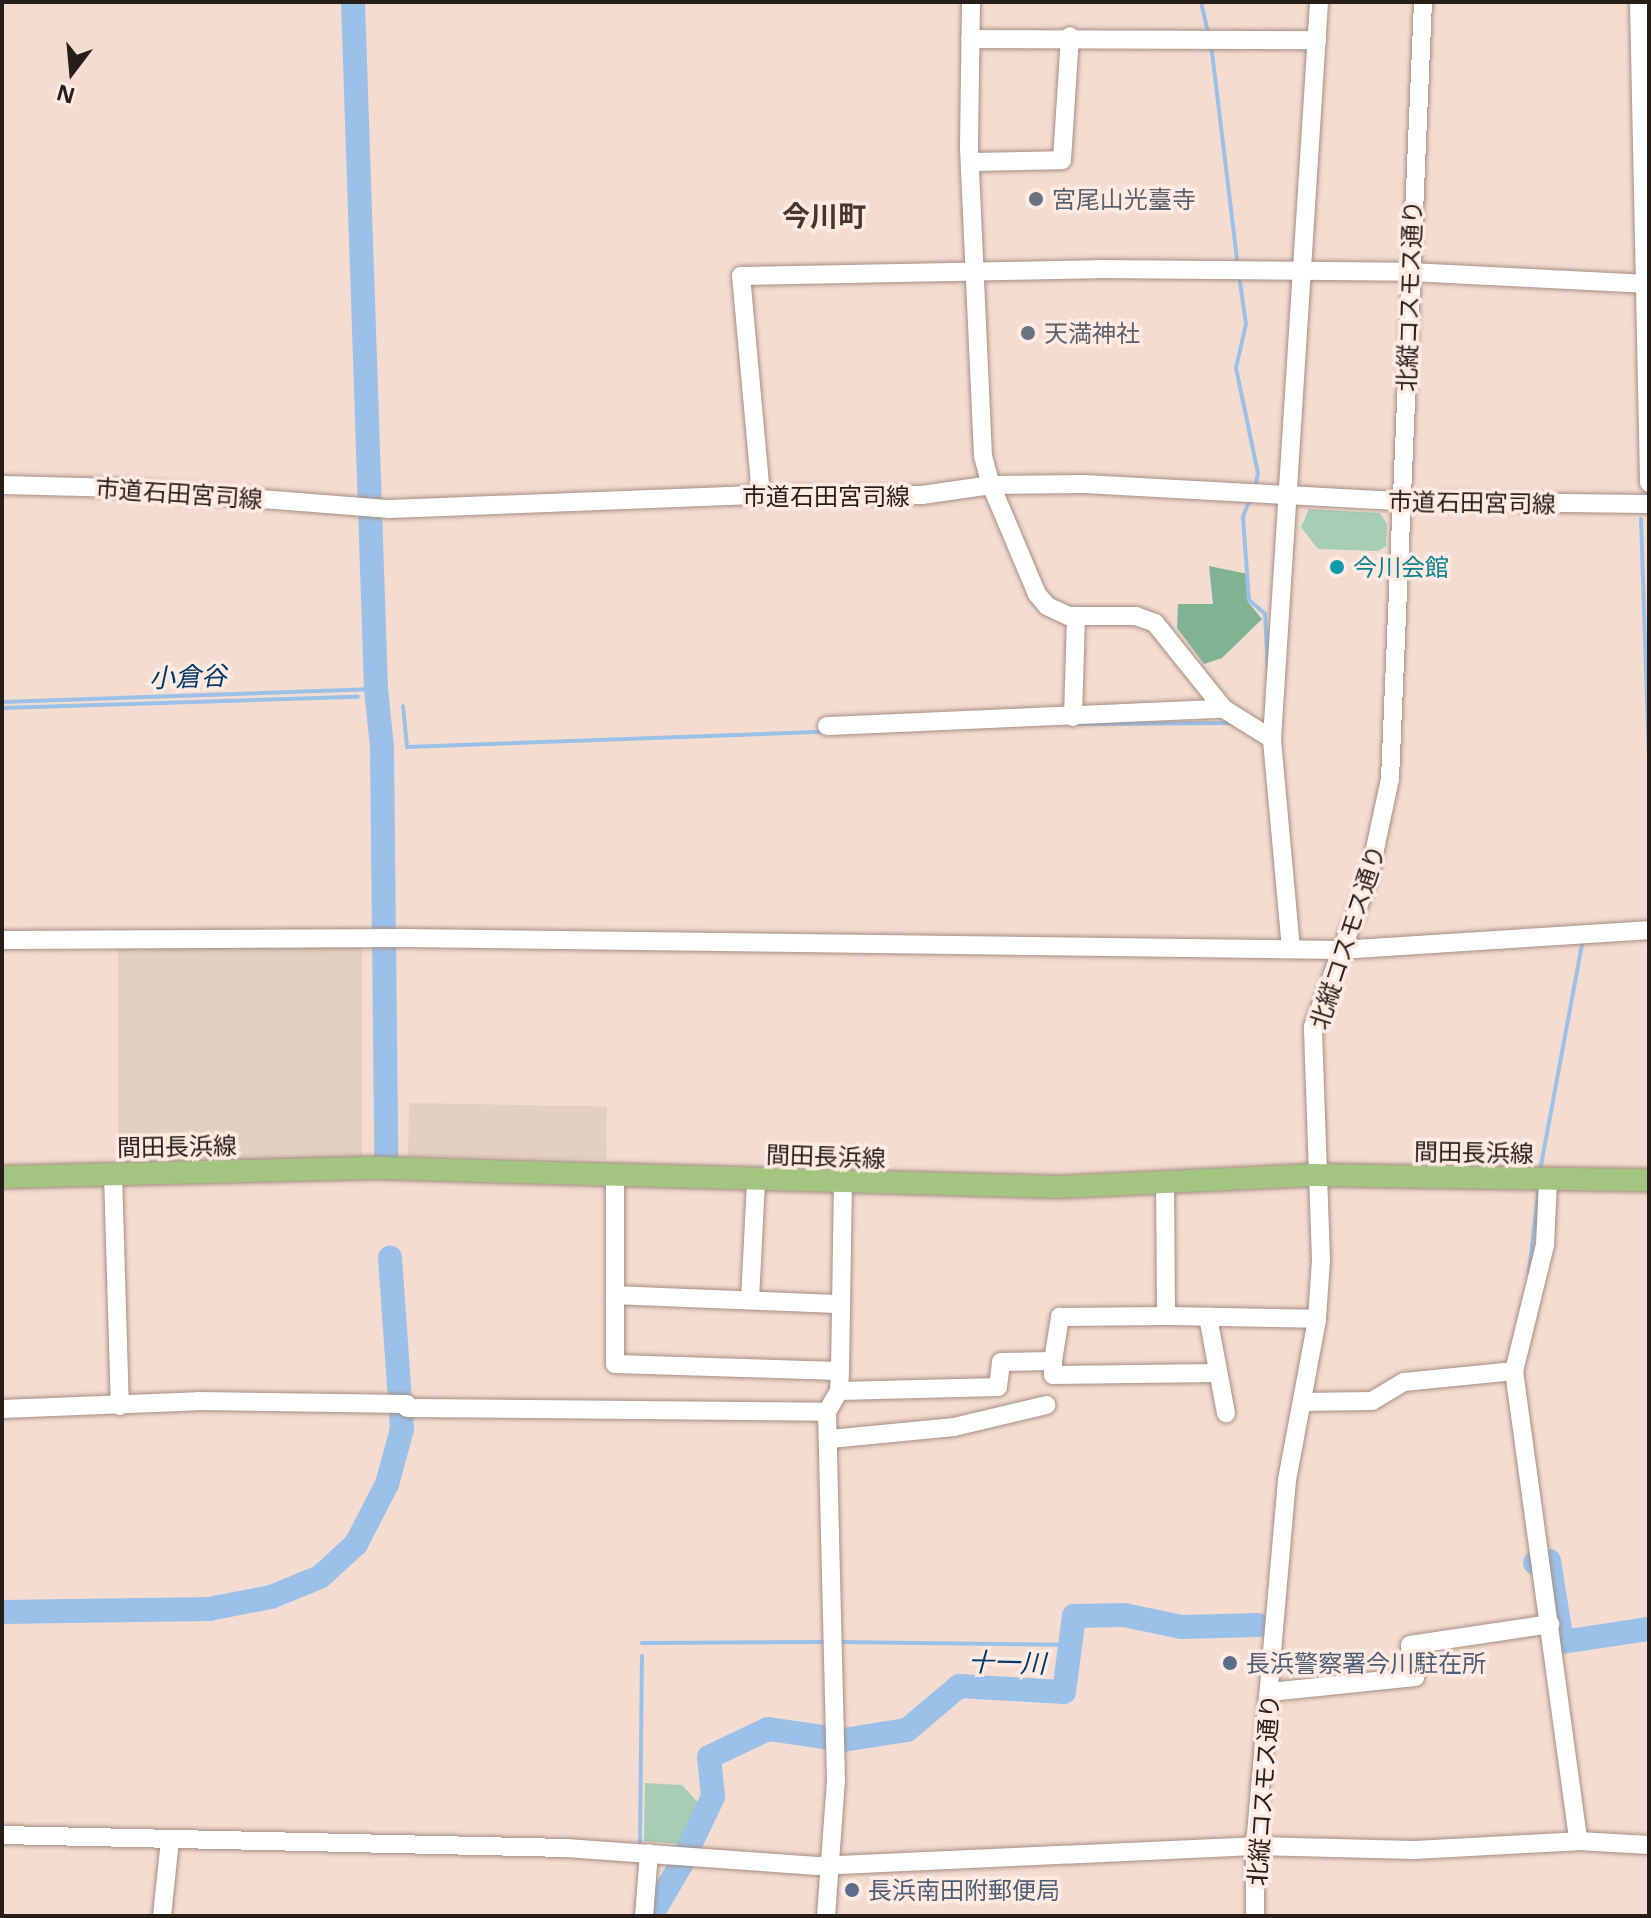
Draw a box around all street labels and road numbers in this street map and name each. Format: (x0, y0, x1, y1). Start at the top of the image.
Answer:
street label: 北縦コスモス通り (1391, 200, 1427, 392)
street label: 市道石田宮司線 (94, 473, 264, 513)
street label: 市道石田宮司線 (742, 482, 910, 510)
street label: 市道石田宮司線 (1388, 486, 1556, 518)
street label: 北縦コスモス通り (1304, 841, 1390, 1033)
street label: 間田長浜線 (117, 1131, 237, 1161)
street label: 間田長浜線 (1414, 1137, 1534, 1167)
street label: 間田長浜線 (766, 1140, 886, 1172)
street label: 北縦コスモス通り (1242, 1693, 1284, 1887)

